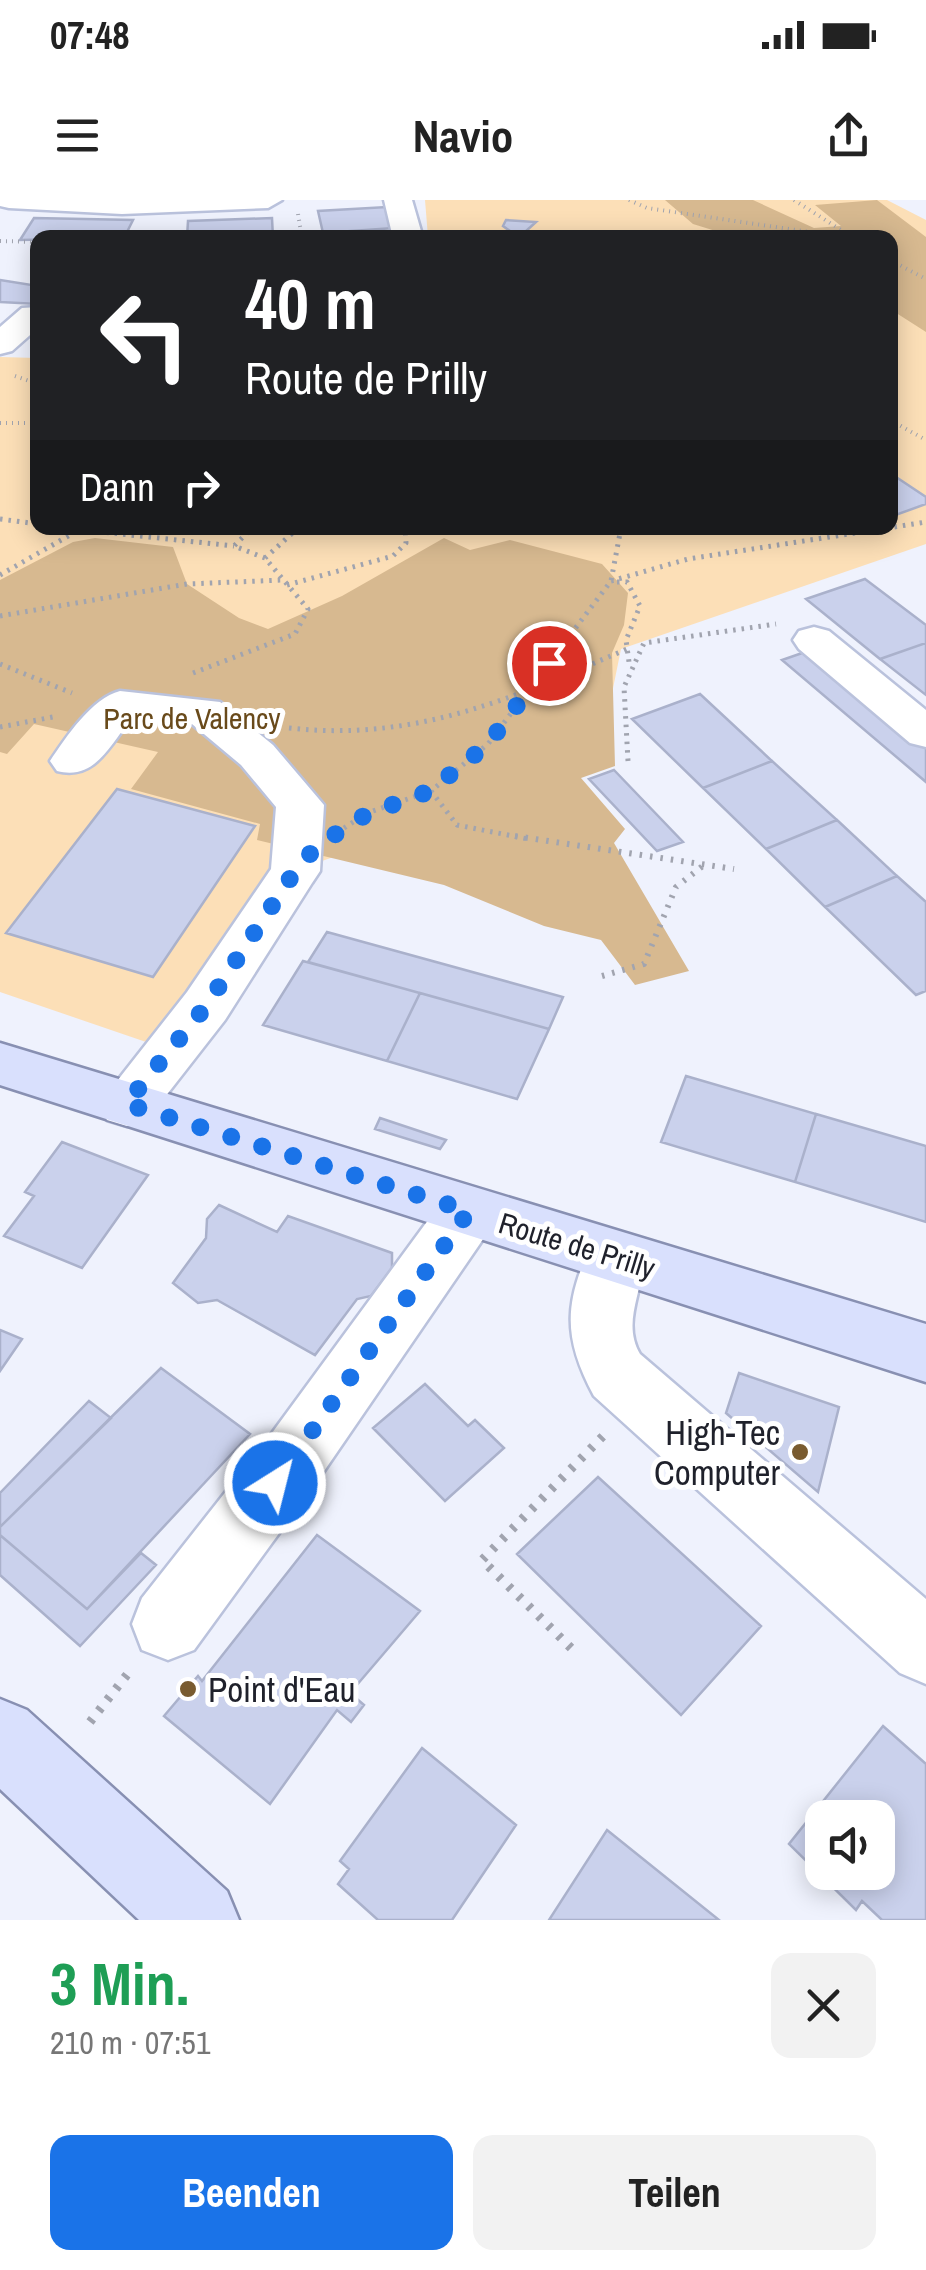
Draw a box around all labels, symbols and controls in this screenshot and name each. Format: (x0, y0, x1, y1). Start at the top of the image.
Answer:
text: 07:48 (50, 10, 130, 61)
text: Navio (413, 105, 513, 166)
icon: menu (50, 108, 105, 163)
icon: share (821, 108, 876, 163)
text: 40 m (245, 257, 376, 351)
icon: left (80, 270, 210, 400)
text: Route de Prilly (245, 347, 487, 408)
icon: right (174, 460, 229, 515)
text: Dann (80, 462, 154, 513)
pin (507, 621, 592, 706)
icon: arrive (522, 636, 577, 691)
park label: Parc de Valency (103, 698, 281, 738)
street label: Route de Prilly (494, 1202, 661, 1288)
place label: High-Tec Computer (654, 1409, 780, 1496)
position arrow (223, 1431, 327, 1535)
marker: High-Tec Computer (789, 1441, 811, 1463)
place label: Point d'Eau (208, 1666, 356, 1713)
marker: Point d'Eau (177, 1678, 199, 1700)
map controls (805, 1800, 895, 1890)
button: sound (805, 1800, 895, 1890)
text: 3 Min. (50, 1943, 189, 2024)
button: close (771, 1953, 876, 2058)
text: 210 m · 07:51 (50, 2021, 210, 2064)
button: Beenden (50, 2135, 453, 2250)
button: Teilen (473, 2135, 876, 2250)

